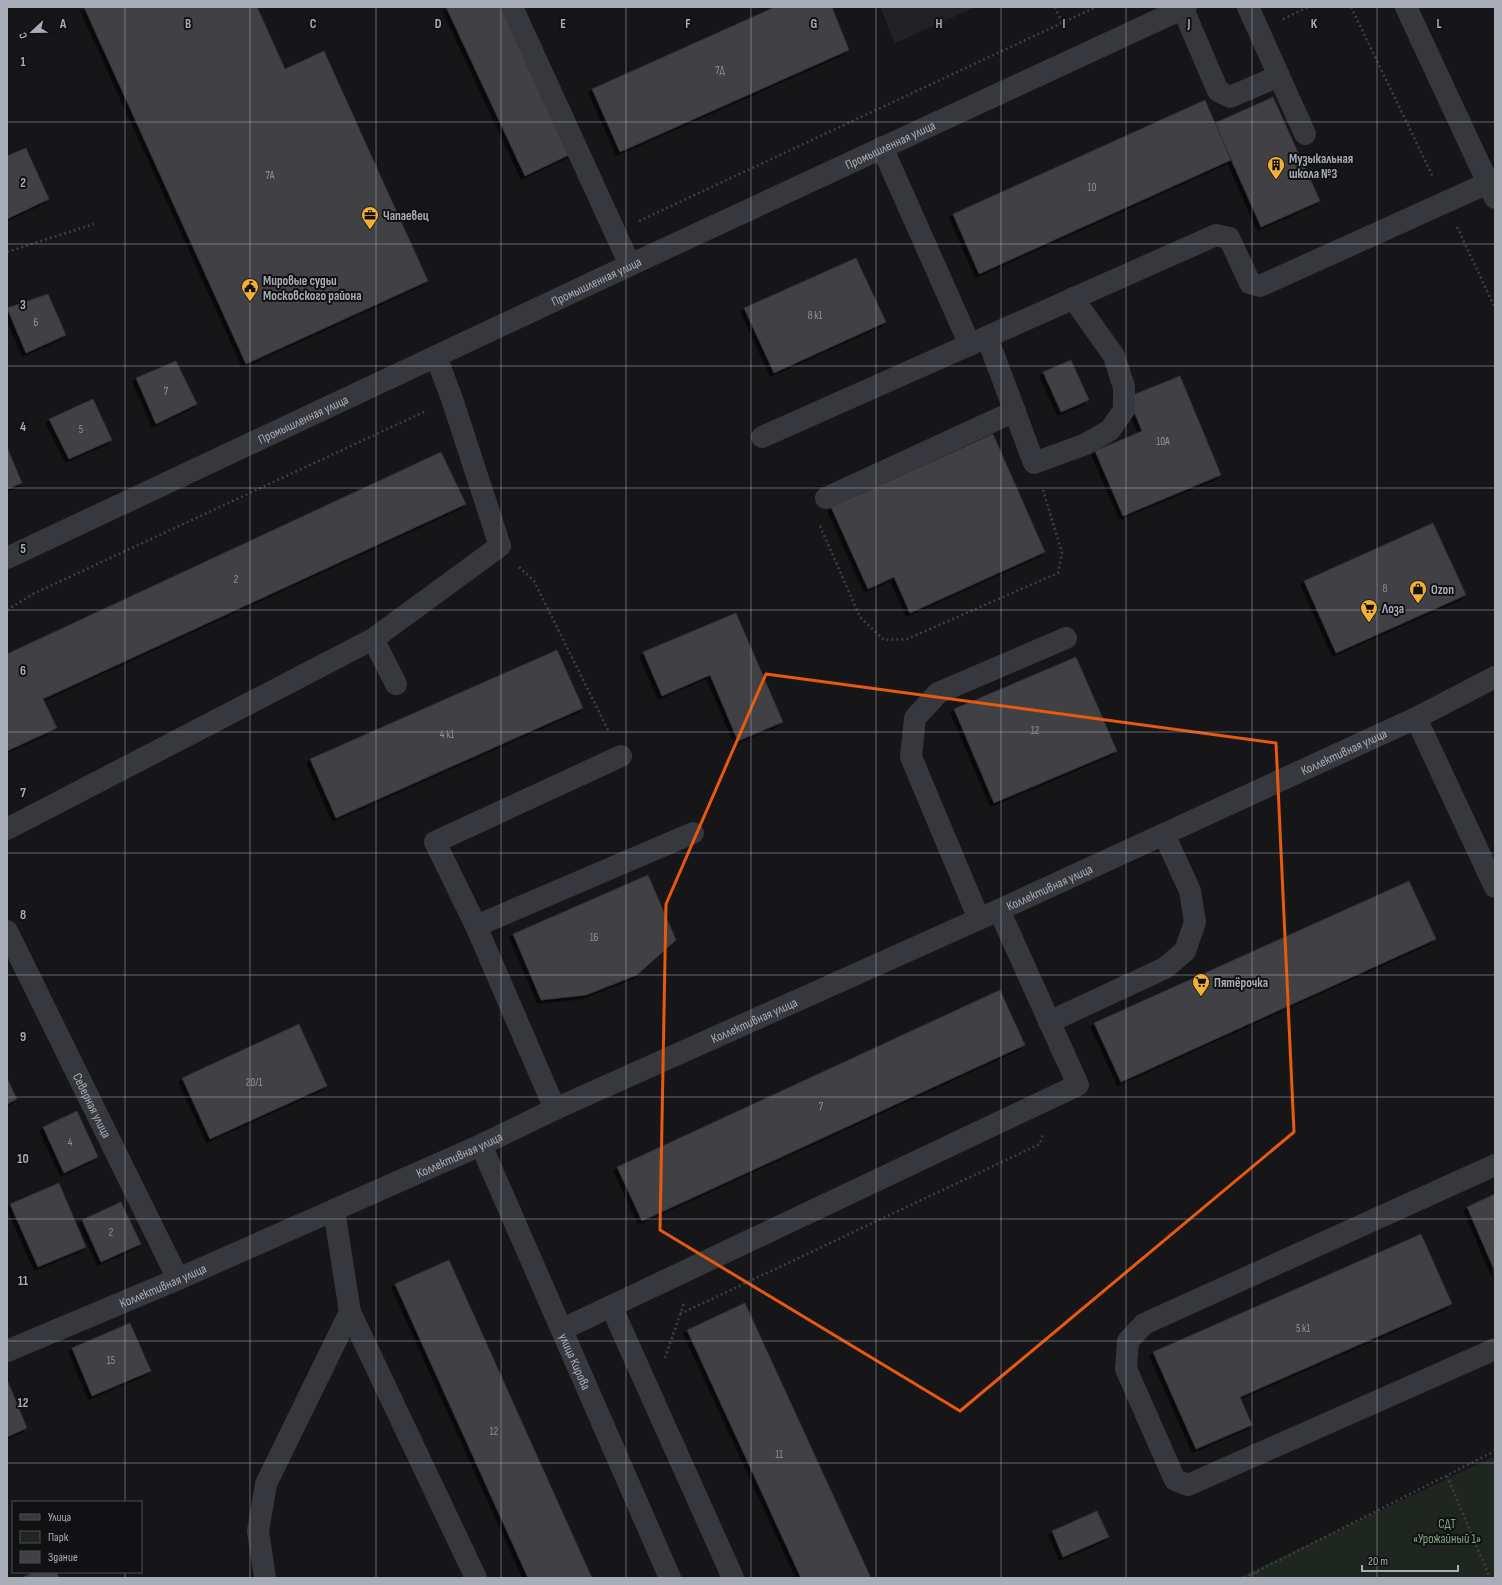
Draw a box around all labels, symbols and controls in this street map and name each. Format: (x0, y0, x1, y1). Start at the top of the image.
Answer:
north arrow (12, 12, 52, 52)
text: A (59, 16, 67, 32)
text: B (185, 16, 191, 32)
text: C (310, 16, 317, 32)
text: D (435, 16, 442, 32)
text: E (560, 16, 566, 32)
text: F (685, 16, 691, 32)
text: G (811, 16, 818, 32)
text: H (936, 16, 943, 32)
text: I (1063, 16, 1066, 32)
text: J (1187, 16, 1191, 32)
text: K (1311, 16, 1318, 32)
text: L (1436, 16, 1442, 32)
text: С (16, 30, 30, 41)
text: 1 (20, 54, 26, 70)
house number: 7Д (715, 64, 725, 77)
street label: Промышленная улица (843, 117, 938, 173)
place label: Музыкальная школа №3 (1289, 151, 1353, 182)
building icon: Музыкальная школа №3 (1266, 155, 1286, 180)
house number: 7А (266, 169, 275, 182)
text: 2 (20, 175, 26, 191)
house number: 10 (1088, 181, 1096, 194)
office icon: Чапаевец (360, 205, 380, 230)
place label: Чапаевец (383, 208, 429, 224)
street label: Промышленная улица (549, 254, 644, 310)
place label: Мировые судьи Московского района (263, 273, 362, 304)
public building icon: Мировые судьи Московского района (240, 277, 260, 302)
text: 3 (20, 297, 26, 313)
house number: 8 к1 (808, 309, 822, 322)
house number: 6 (34, 316, 39, 329)
house number: 7 (164, 385, 169, 398)
street label: Промышленная улица (256, 392, 351, 448)
text: 4 (20, 419, 26, 435)
house number: 5 (79, 423, 83, 436)
house number: 10А (1156, 435, 1170, 448)
text: 5 (20, 541, 26, 557)
house number: 2 (234, 573, 239, 586)
shop icon: Ozon (1408, 579, 1428, 604)
house number: 8 (1383, 582, 1388, 595)
place label: Ozon (1431, 582, 1454, 598)
supermarket icon: Лоза (1359, 598, 1379, 623)
place label: Лоза (1381, 601, 1404, 617)
text: 6 (20, 663, 26, 679)
house number: 12 (1031, 724, 1040, 737)
street label: Коллективная улица (1298, 726, 1390, 779)
house number: 4 к1 (440, 728, 454, 741)
text: 7 (20, 785, 26, 801)
street label: Коллективная улица (1004, 861, 1095, 914)
text: 8 (20, 907, 26, 923)
house number: 16 (590, 931, 599, 944)
supermarket icon: Пятёрочка (1191, 972, 1211, 997)
place label: Пятёрочка (1214, 975, 1268, 991)
street label: Коллективная улица (709, 995, 800, 1047)
text: 9 (20, 1029, 26, 1045)
street label: Северная улица (69, 1070, 114, 1141)
house number: 20/1 (246, 1076, 262, 1089)
house number: 7 (819, 1100, 824, 1113)
street label: Коллективная улица (414, 1129, 505, 1182)
house number: 4 (68, 1136, 73, 1149)
text: 10 (17, 1151, 29, 1167)
house number: 2 (109, 1226, 114, 1239)
street label: Коллективная улица (117, 1260, 209, 1312)
text: 11 (18, 1273, 28, 1289)
house number: 5 к1 (1296, 1322, 1310, 1335)
street label: улица Кирова (555, 1331, 594, 1392)
house number: 15 (107, 1354, 115, 1367)
text: 12 (18, 1395, 29, 1411)
house number: 12 (490, 1425, 499, 1438)
house number: 11 (775, 1448, 783, 1461)
legend (12, 1501, 142, 1573)
text: Улица (48, 1510, 72, 1525)
park label: СДТ «Урожайный 1» (1413, 1516, 1481, 1547)
text: Парк (48, 1530, 69, 1545)
scale bar (1362, 1547, 1458, 1573)
text: Здание (48, 1550, 78, 1565)
text: 20 m (1368, 1554, 1388, 1569)

